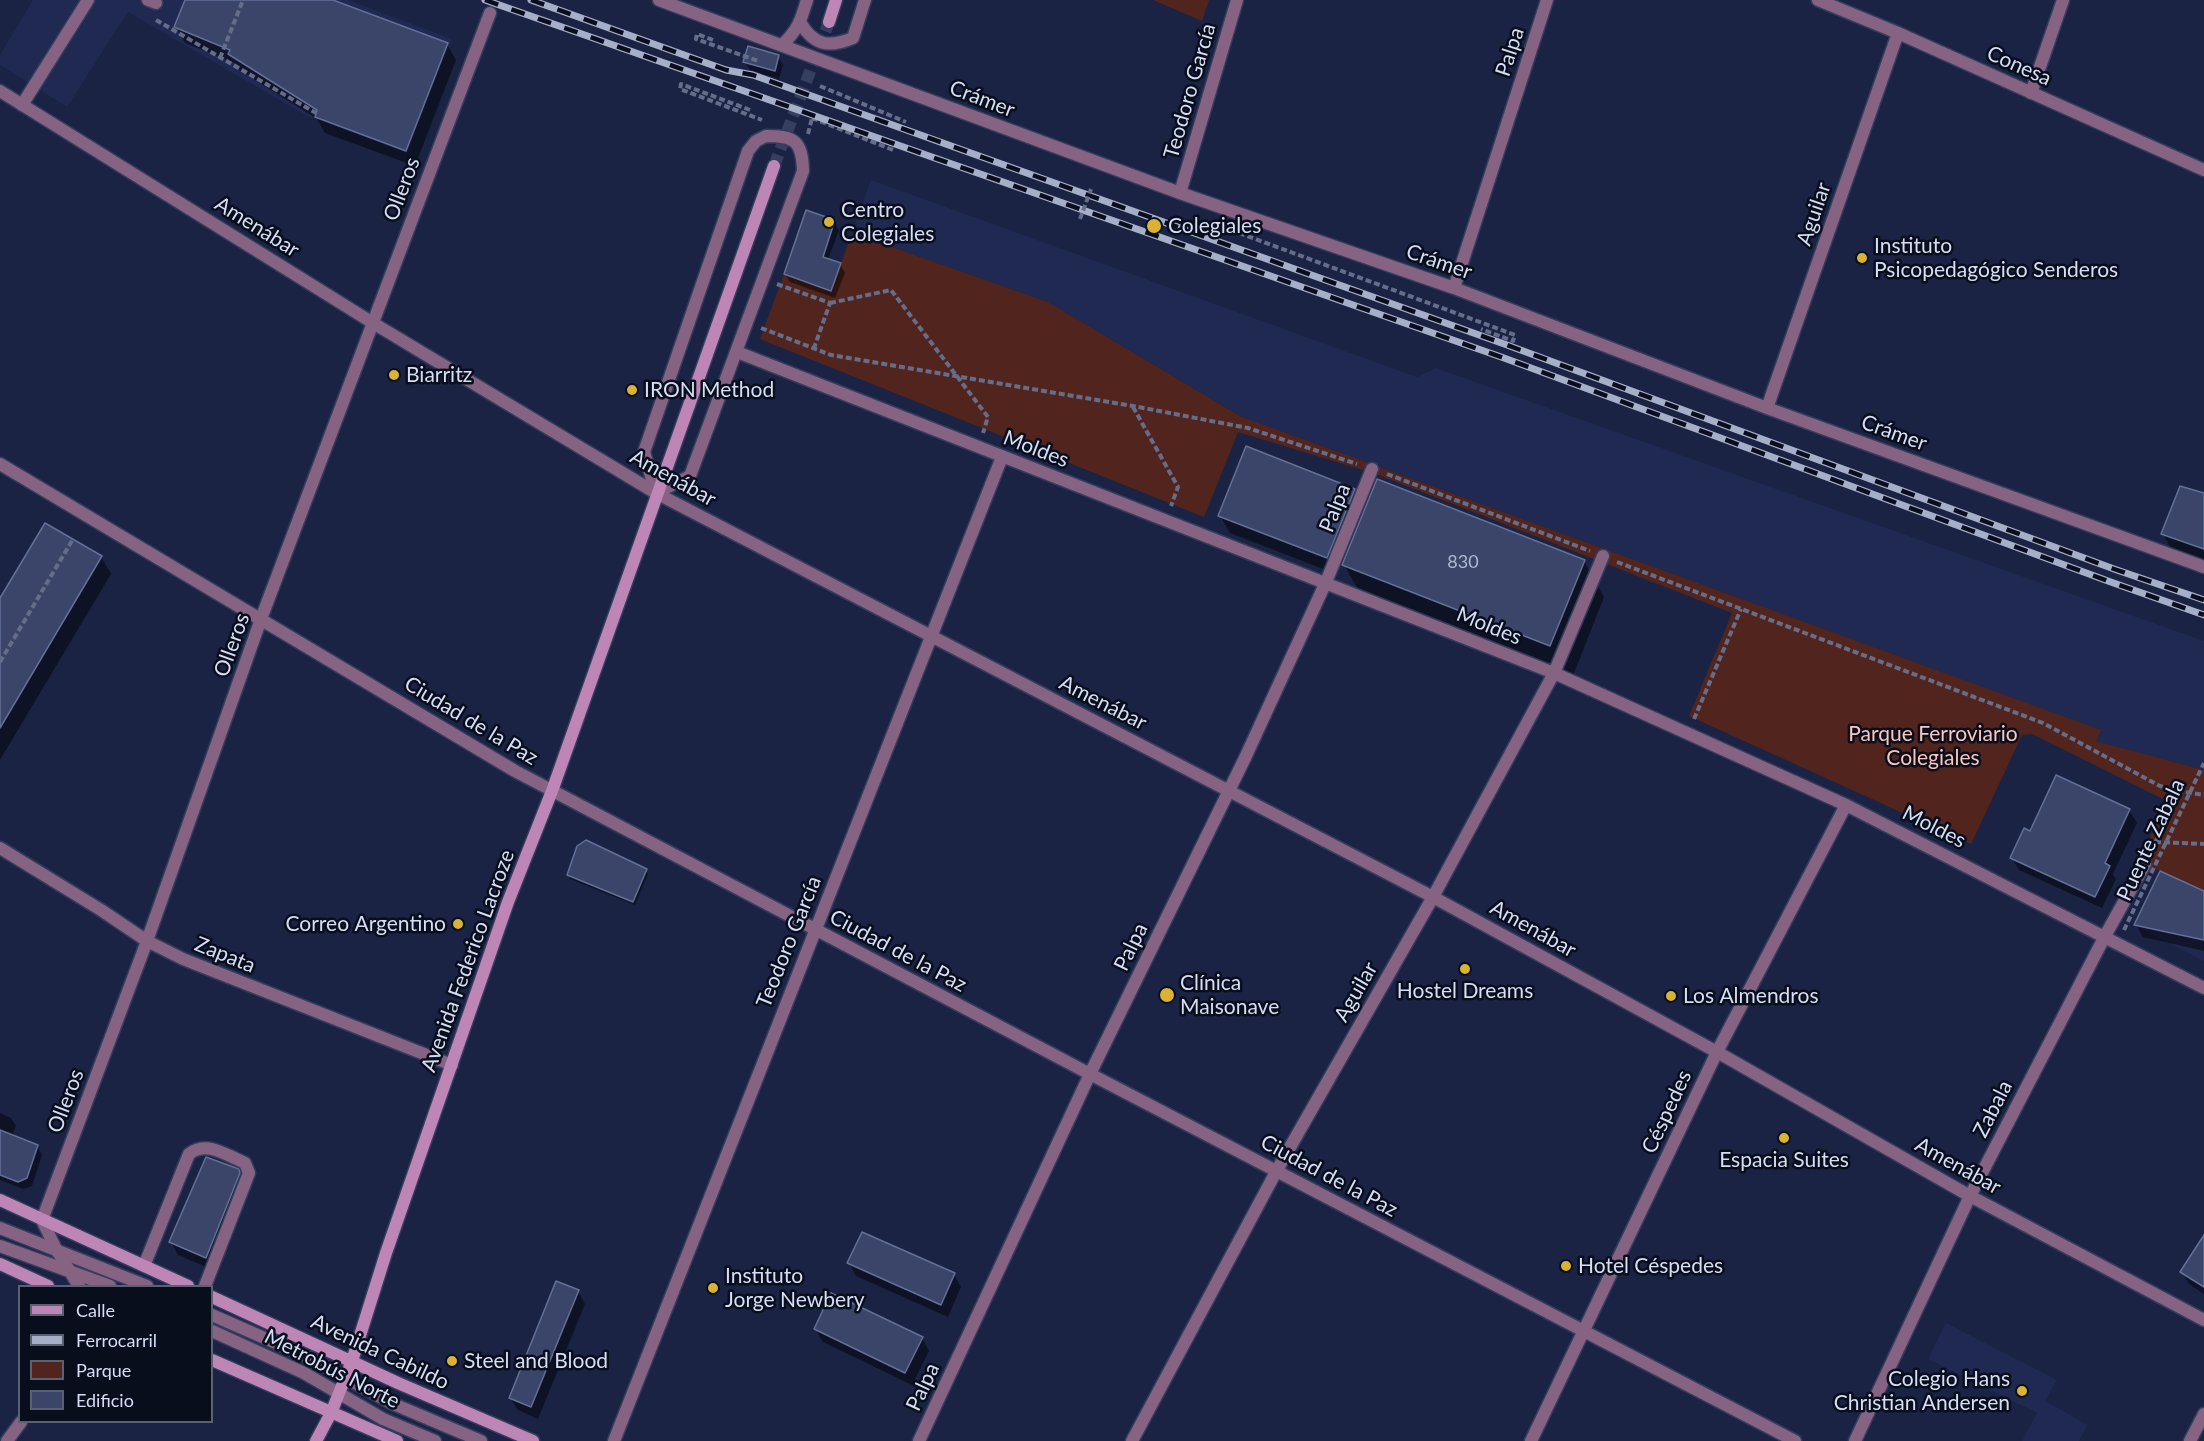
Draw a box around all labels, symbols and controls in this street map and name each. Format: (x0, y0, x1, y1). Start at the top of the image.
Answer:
street label: Teodoro García (1159, 21, 1221, 161)
street label: Palpa (1490, 24, 1530, 80)
street label: Conesa (1983, 41, 2055, 91)
street label: Crámer (946, 75, 1018, 123)
street label: Olleros (378, 154, 426, 224)
street label: Aguilar (1792, 179, 1836, 249)
street label: Amenábar (210, 191, 304, 263)
place label: Centro Colegiales (841, 197, 934, 247)
place label: Colegiales (1168, 213, 1261, 239)
marker: Centro Colegiales (822, 215, 836, 229)
marker: Colegiales (1145, 217, 1163, 235)
place label: Instituto Psicopedagógico Senderos (1874, 233, 2118, 283)
street label: Crámer (1403, 239, 1475, 285)
marker: Instituto Psicopedagógico Senderos (1855, 251, 1869, 265)
place label: Biarritz (406, 362, 472, 388)
marker: Biarritz (387, 368, 401, 382)
place label: IRON Method (644, 377, 774, 403)
marker: IRON Method (625, 383, 639, 397)
street label: Crámer (1858, 410, 1930, 456)
street label: Moldes (1000, 425, 1072, 473)
street label: Amenábar (626, 444, 720, 512)
street label: Palpa (1314, 480, 1356, 536)
house number: 830 (1447, 551, 1479, 573)
street label: Moldes (1453, 602, 1525, 650)
street label: Olleros (209, 610, 255, 680)
street label: Amenábar (1055, 670, 1151, 736)
street label: Ciudad de la Paz (400, 671, 542, 771)
park label: Parque Ferroviario Colegiales (1848, 721, 2018, 771)
street label: Puente Zabala (2112, 775, 2190, 905)
street label: Moldes (1898, 800, 1970, 854)
street label: Avenida Federico Lacroze (416, 846, 520, 1076)
street label: Teodoro García (751, 873, 827, 1011)
street label: Amenábar (1486, 895, 1580, 963)
street label: Ciudad de la Paz (825, 904, 971, 998)
place label: Correo Argentino (285, 911, 446, 937)
marker: Correo Argentino (451, 917, 465, 931)
street label: Palpa (1109, 919, 1153, 975)
street label: Zapata (191, 932, 259, 978)
street label: Aguilar (1329, 958, 1383, 1026)
marker: Hostel Dreams (1458, 962, 1472, 976)
place label: Clínica Maisonave (1180, 970, 1279, 1020)
place label: Hostel Dreams (1397, 978, 1533, 1004)
place label: Los Almendros (1683, 983, 1819, 1009)
marker: Clínica Maisonave (1158, 986, 1176, 1004)
marker: Los Almendros (1664, 989, 1678, 1003)
street label: Olleros (42, 1066, 90, 1136)
street label: Céspedes (1637, 1066, 1697, 1158)
street label: Zabala (1968, 1076, 2018, 1142)
street label: Ciudad de la Paz (1256, 1129, 1402, 1223)
marker: Espacia Suites (1777, 1131, 1791, 1145)
street label: Amenábar (1911, 1132, 2005, 1200)
place label: Espacia Suites (1719, 1147, 1849, 1173)
place label: Hotel Céspedes (1578, 1253, 1723, 1279)
marker: Hotel Céspedes (1559, 1259, 1573, 1273)
place label: Instituto Jorge Newbery (725, 1263, 865, 1313)
marker: Instituto Jorge Newbery (706, 1281, 720, 1295)
legend (18, 1285, 213, 1423)
text: Calle (76, 1299, 115, 1321)
street label: Avenida Cabildo (307, 1309, 453, 1395)
street label: Metrobús Norte (260, 1324, 404, 1414)
text: Ferrocarril (76, 1329, 157, 1351)
place label: Steel and Blood (464, 1348, 608, 1374)
marker: Steel and Blood (445, 1354, 459, 1368)
text: Parque (76, 1359, 131, 1381)
street label: Palpa (901, 1359, 945, 1415)
place label: Colegio Hans Christian Andersen (1834, 1366, 2010, 1416)
marker: Colegio Hans Christian Andersen (2015, 1384, 2029, 1398)
text: Edificio (76, 1389, 134, 1411)

